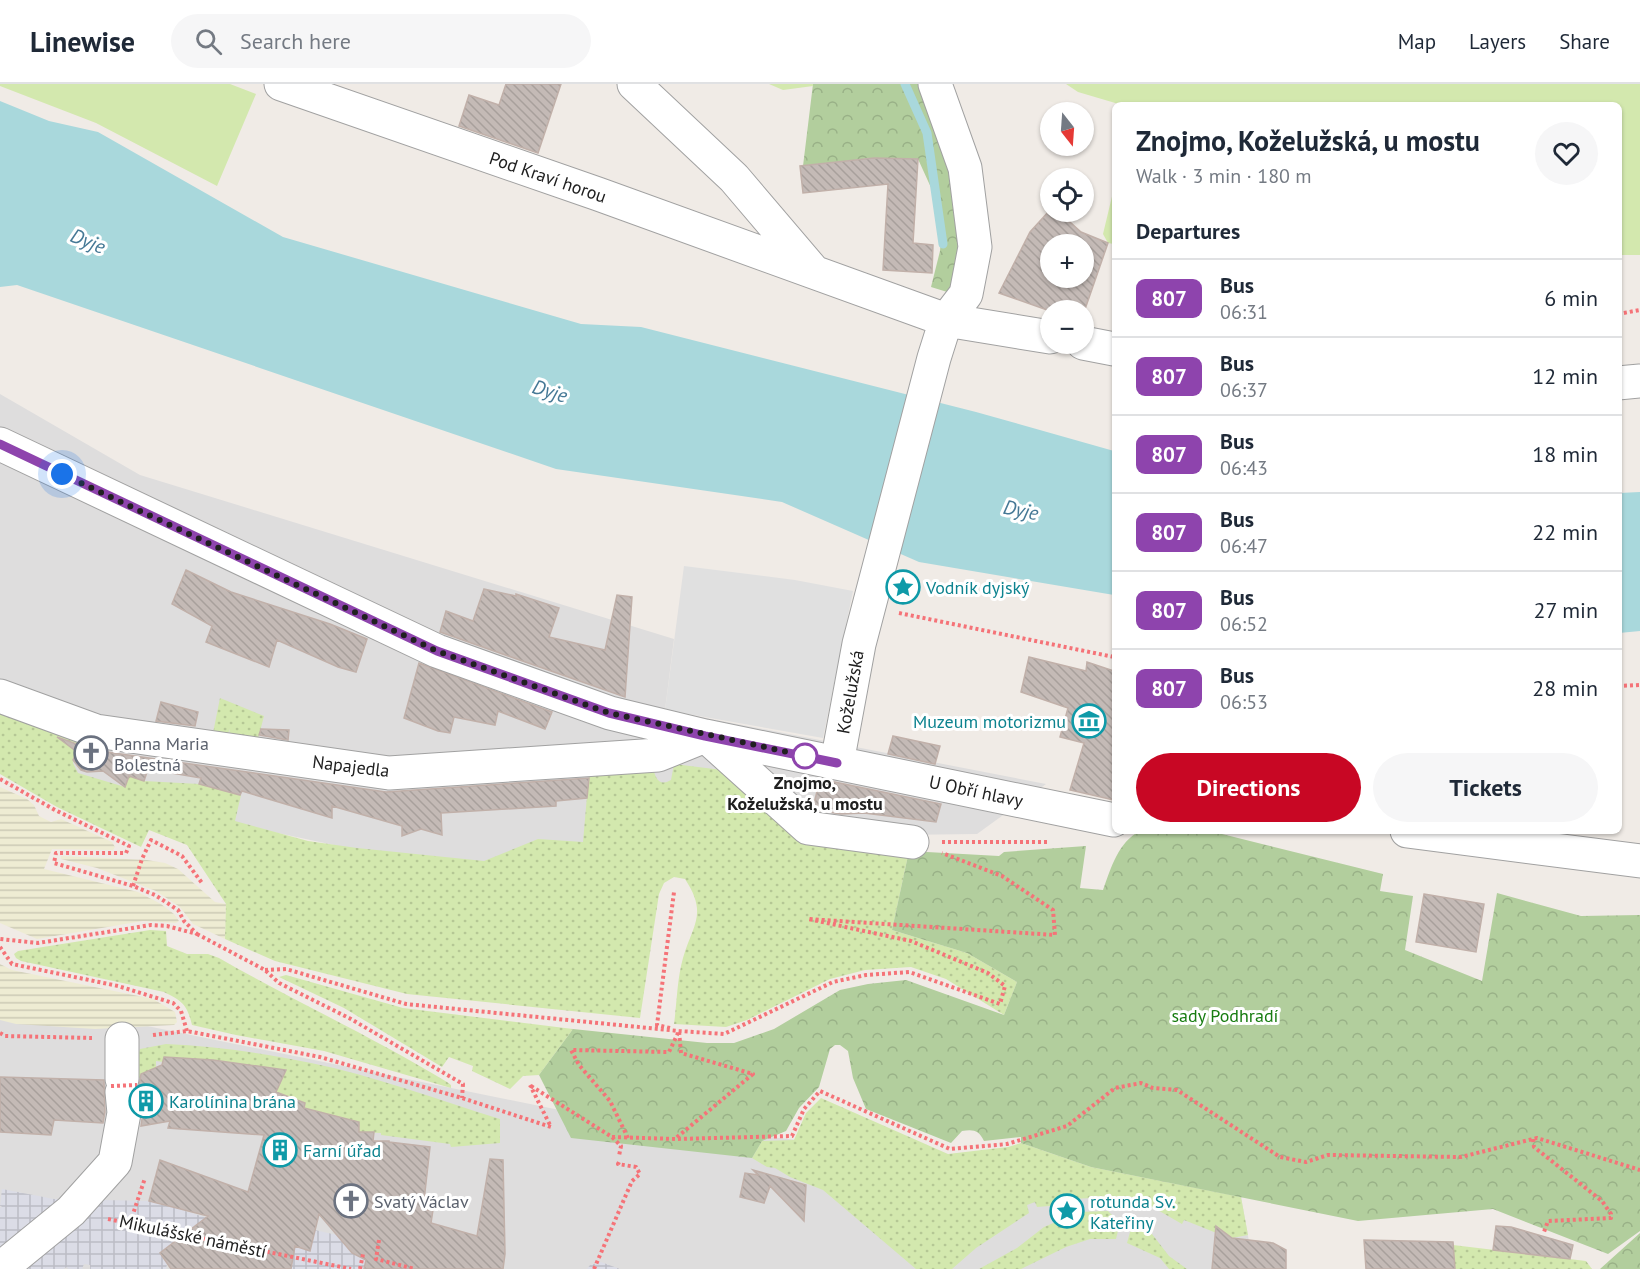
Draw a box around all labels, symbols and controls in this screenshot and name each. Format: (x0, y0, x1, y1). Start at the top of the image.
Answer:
search box (171, 14, 591, 68)
text: Linewise (30, 23, 135, 60)
icon: search (192, 25, 225, 58)
text: Search here (240, 27, 351, 55)
text: Map (1398, 28, 1436, 55)
text: Layers (1469, 28, 1526, 55)
text: Share (1559, 28, 1610, 55)
north arrow (1040, 102, 1094, 156)
map controls (1040, 102, 1094, 354)
text: Znojmo, Koželužská, u mostu (1136, 122, 1480, 159)
button: heart (1535, 122, 1598, 185)
street label: Pod Kraví horou (486, 146, 610, 208)
text: Walk · 3 min · 180 m (1136, 163, 1312, 189)
button: locate (1040, 168, 1094, 222)
text: Departures (1136, 217, 1240, 245)
water label: Dyje (67, 222, 110, 260)
button: + (1040, 234, 1094, 288)
text: Bus (1220, 271, 1254, 299)
text: 6 min (1544, 284, 1598, 312)
text: 807 (1151, 285, 1187, 312)
text: 06:31 (1220, 299, 1268, 325)
button: − (1040, 300, 1094, 354)
text: Bus (1220, 349, 1254, 377)
text: 12 min (1532, 362, 1598, 390)
text: 807 (1151, 363, 1187, 390)
water label: Dyje (529, 373, 571, 409)
text: 06:37 (1220, 377, 1268, 403)
text: Bus (1220, 427, 1254, 455)
text: 18 min (1532, 440, 1598, 468)
text: 807 (1151, 441, 1187, 468)
text: 06:43 (1220, 455, 1268, 481)
your location (47, 459, 77, 489)
water label: Dyje (1001, 494, 1042, 527)
text: Bus (1220, 505, 1254, 533)
text: 22 min (1532, 518, 1598, 546)
text: 807 (1151, 519, 1187, 546)
text: 06:47 (1220, 533, 1268, 559)
place icon: Vodník dyjský (885, 569, 921, 605)
place label: Vodník dyjský (925, 576, 1030, 599)
text: Bus (1220, 583, 1254, 611)
text: 27 min (1534, 596, 1598, 624)
text: 807 (1151, 597, 1187, 624)
text: 06:52 (1220, 611, 1268, 637)
street label: Koželužská (831, 648, 869, 736)
text: Bus (1220, 661, 1254, 689)
text: 28 min (1532, 674, 1598, 702)
text: 807 (1151, 675, 1187, 702)
text: 06:53 (1220, 689, 1268, 715)
museum icon: Muzeum motorizmu (1071, 703, 1107, 739)
place label: Muzeum motorizmu (913, 710, 1066, 733)
place label: Panna Maria Bolestná (114, 732, 209, 776)
church icon: Panna Maria Bolestná (73, 735, 109, 771)
marker: Znojmo, Koželužská, u mostu (792, 743, 818, 769)
street label: Napajedla (311, 750, 391, 782)
button: Directions (1136, 753, 1361, 822)
button: Tickets (1373, 753, 1598, 822)
street label: U Obří hlavy (927, 770, 1026, 812)
place label: Znojmo, Koželužská, u mostu (727, 771, 883, 815)
park label: sady Podhradí (1172, 1004, 1279, 1027)
building icon: Karolínina brána (128, 1083, 164, 1119)
place label: Karolínina brána (169, 1090, 296, 1113)
building icon: Farní úřad (262, 1132, 298, 1168)
place label: Farní úřad (303, 1139, 381, 1162)
church icon: Svatý Václav (333, 1183, 369, 1219)
place label: Svatý Václav (374, 1190, 469, 1213)
place label: rotunda Sv. Kateřiny (1090, 1190, 1176, 1234)
place icon: rotunda Sv. Kateřiny (1049, 1193, 1085, 1229)
street label: Mikulášské náměstí (117, 1209, 269, 1263)

